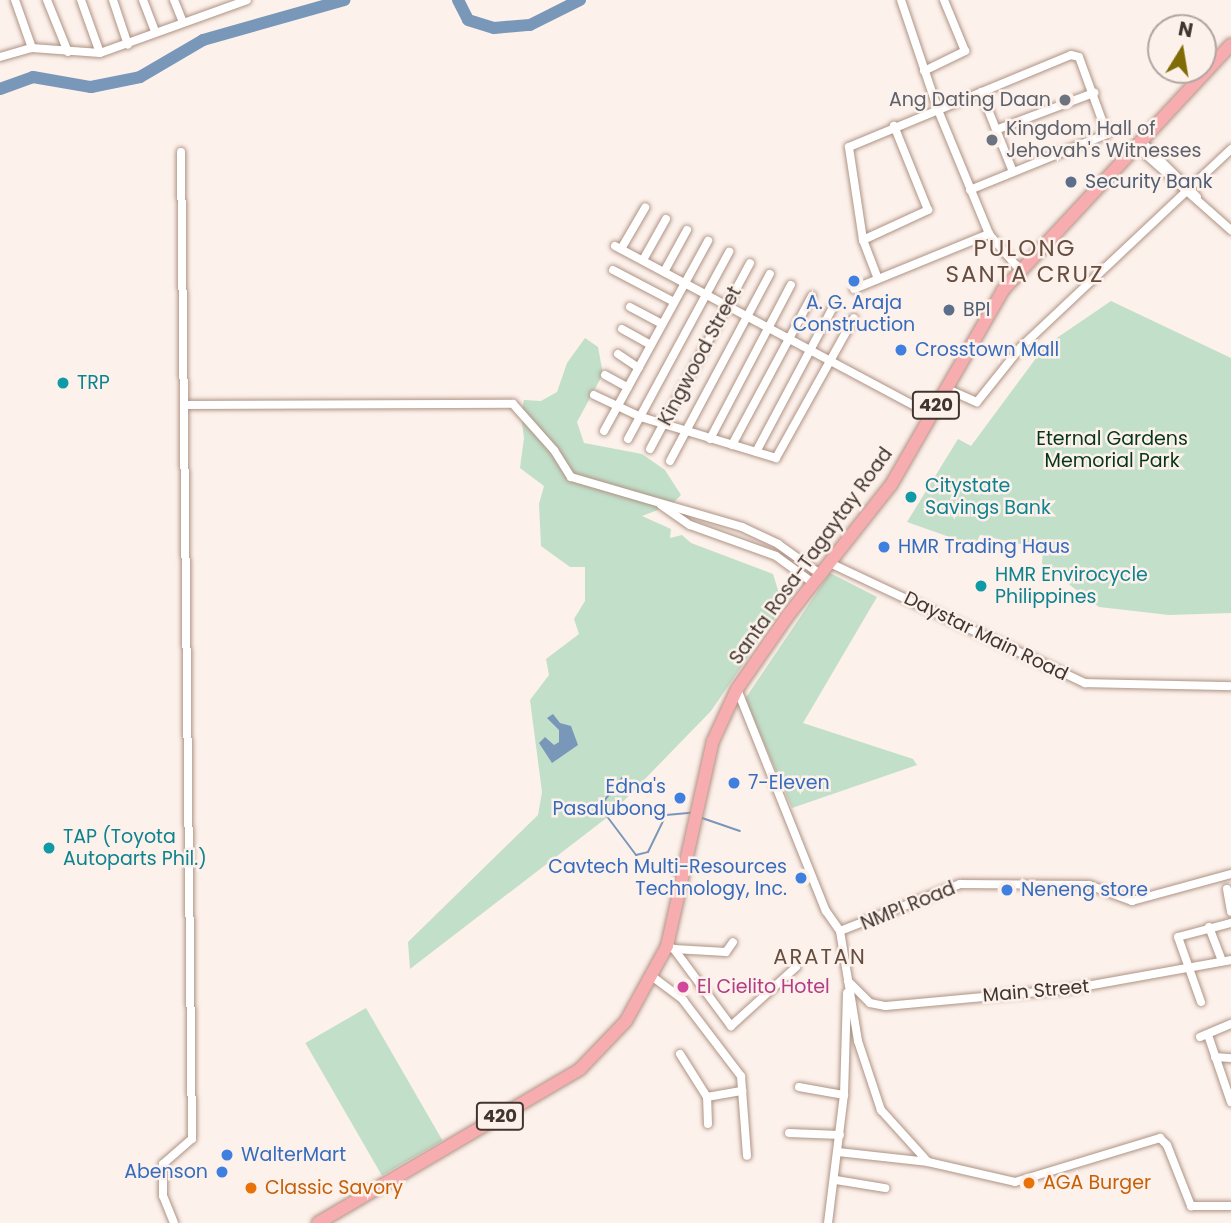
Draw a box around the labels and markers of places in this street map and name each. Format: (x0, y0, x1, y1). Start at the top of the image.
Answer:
place label: Ang Dating Daan (889, 89, 1051, 111)
marker: Ang Dating Daan (1057, 92, 1073, 108)
place label: Kingdom Hall of Jehovah's Witnesses (1006, 118, 1201, 162)
marker: Kingdom Hall of Jehovah's Witnesses (984, 132, 1000, 148)
place label: Security Bank (1085, 171, 1213, 193)
marker: Security Bank (1063, 174, 1079, 190)
marker: A. G. Araja Construction (846, 273, 862, 289)
place label: A. G. Araja Construction (793, 292, 915, 336)
place label: BPI (963, 299, 990, 321)
marker: BPI (941, 302, 957, 318)
place label: Crosstown Mall (915, 339, 1059, 361)
marker: Crosstown Mall (893, 342, 909, 358)
place label: TRP (77, 372, 110, 394)
marker: TRP (55, 375, 71, 391)
place label: Citystate Savings Bank (925, 475, 1051, 519)
marker: Citystate Savings Bank (903, 489, 919, 505)
place label: HMR Trading Haus (898, 536, 1070, 558)
marker: HMR Trading Haus (876, 539, 892, 555)
place label: HMR Envirocycle Philippines (995, 564, 1148, 608)
marker: HMR Envirocycle Philippines (973, 578, 989, 594)
place label: 7-Eleven (748, 772, 830, 794)
marker: 7-Eleven (726, 775, 742, 791)
place label: Edna's Pasalubong (553, 776, 666, 820)
marker: Edna's Pasalubong (672, 790, 688, 806)
place label: TAP (Toyota Autoparts Phil.) (63, 826, 207, 870)
marker: TAP (Toyota Autoparts Phil.) (41, 840, 57, 856)
place label: Cavtech Multi-Resources Technology, Inc. (548, 856, 787, 900)
marker: Cavtech Multi-Resources Technology, Inc. (793, 870, 809, 886)
place label: Neneng store (1021, 879, 1148, 901)
marker: Neneng store (999, 882, 1015, 898)
place label: El Cielito Hotel (697, 976, 830, 998)
marker: El Cielito Hotel (675, 979, 691, 995)
place label: WalterMart (241, 1144, 346, 1166)
marker: WalterMart (219, 1147, 235, 1163)
place label: Abenson (124, 1161, 208, 1183)
marker: Abenson (214, 1164, 230, 1180)
place label: AGA Burger (1043, 1172, 1151, 1194)
marker: AGA Burger (1021, 1175, 1037, 1191)
place label: Classic Savory (265, 1177, 403, 1199)
marker: Classic Savory (243, 1180, 259, 1196)

